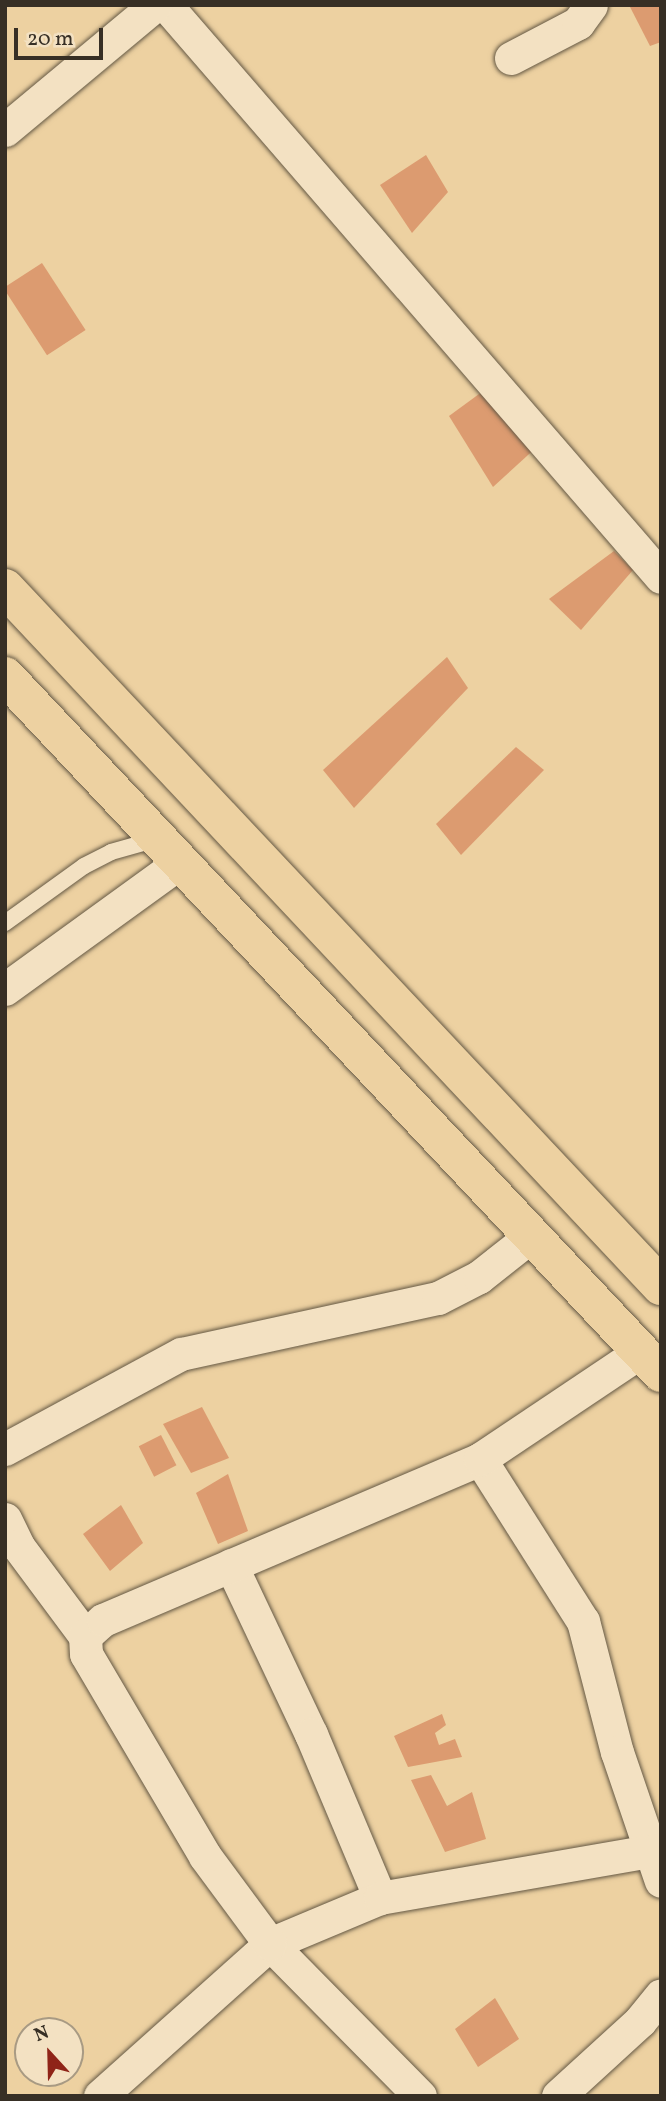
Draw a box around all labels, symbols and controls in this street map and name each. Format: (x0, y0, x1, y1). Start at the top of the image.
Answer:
scale bar (18, 14, 107, 58)
text: 20 m (27, 25, 73, 54)
north arrow (14, 2017, 84, 2087)
text: N (31, 2020, 53, 2049)

